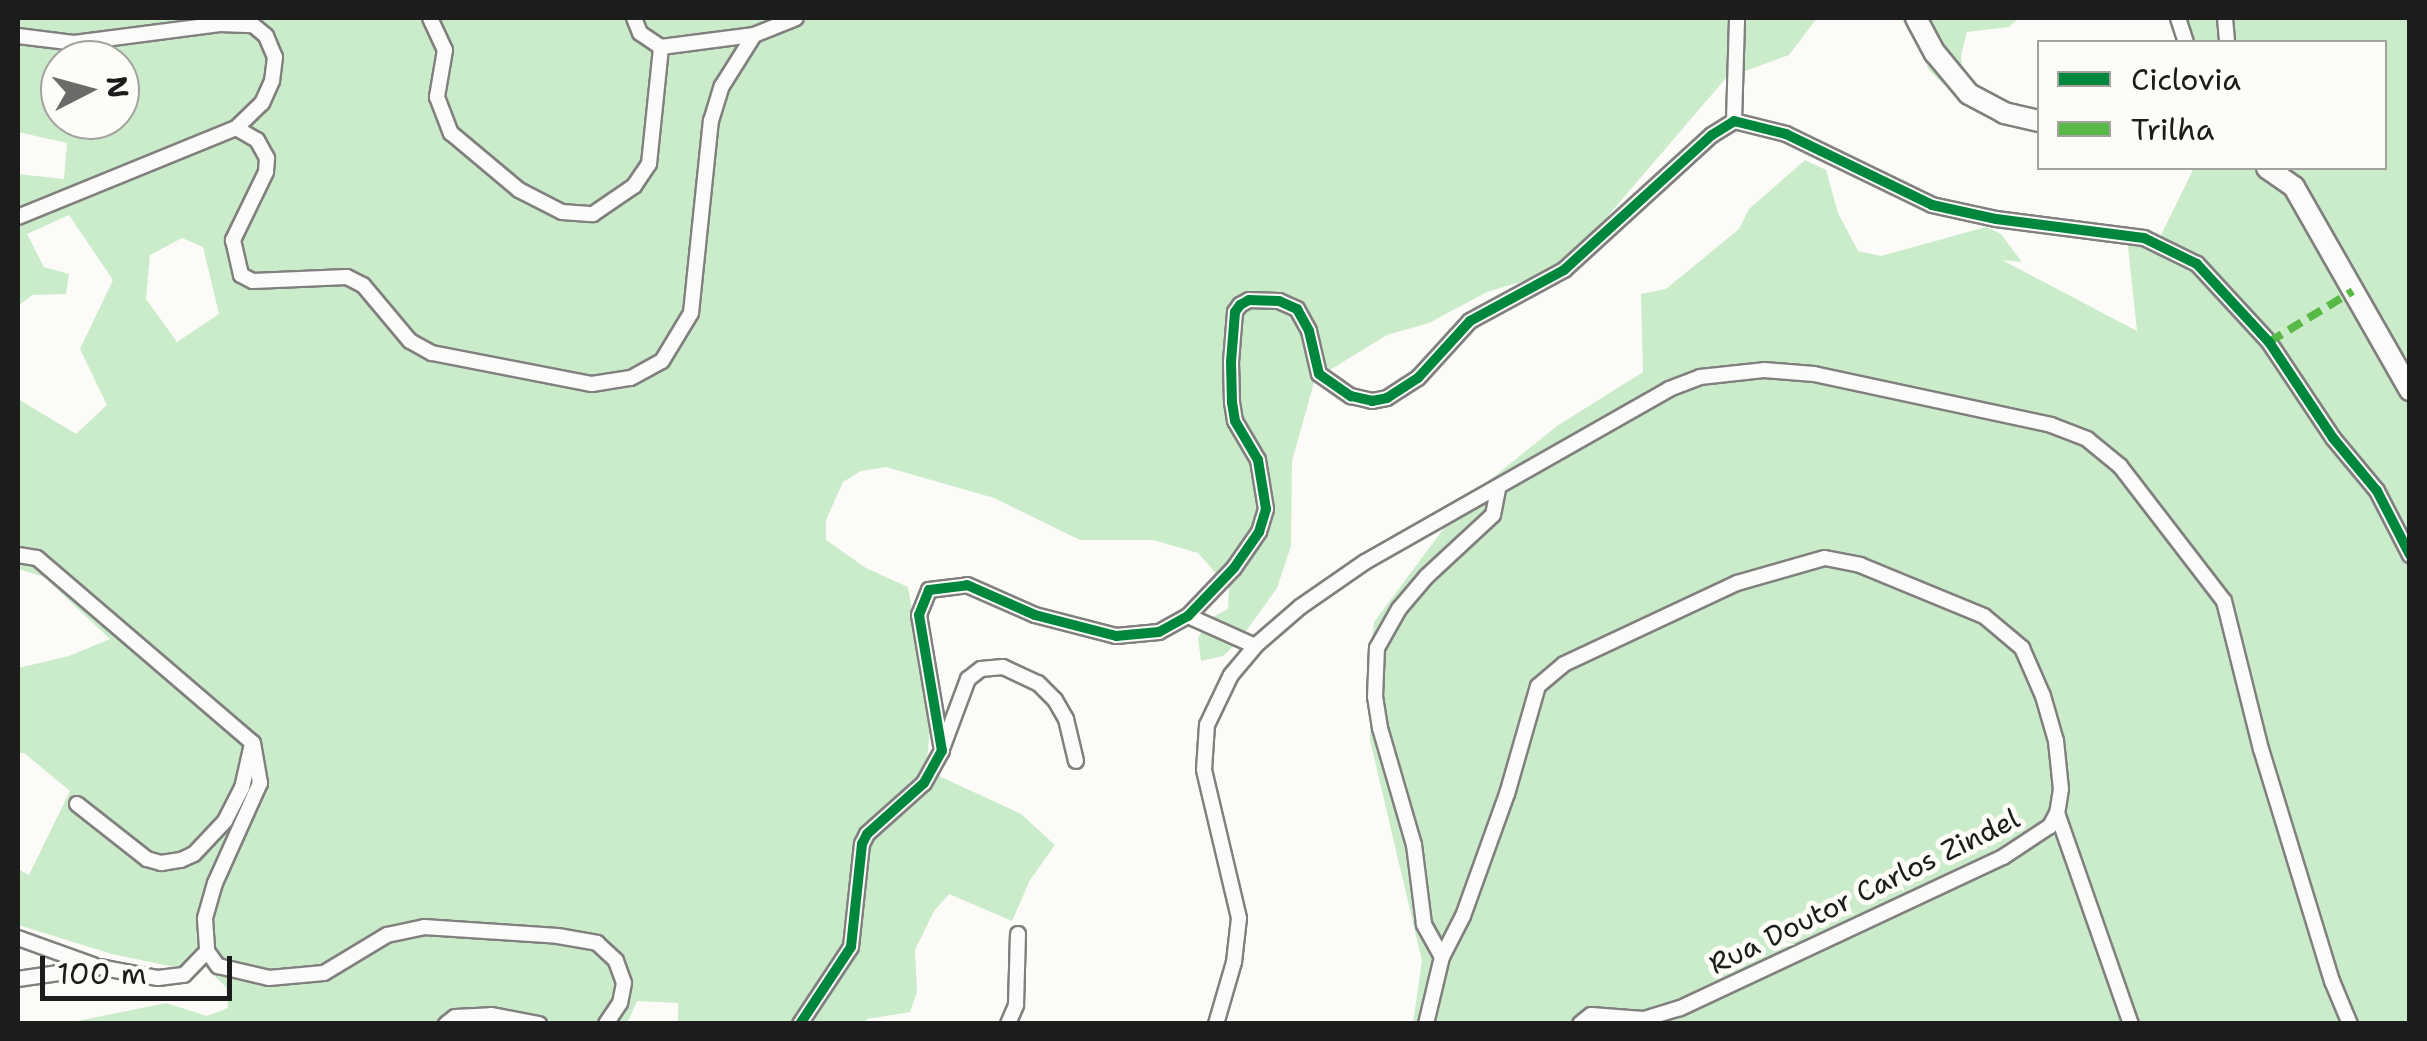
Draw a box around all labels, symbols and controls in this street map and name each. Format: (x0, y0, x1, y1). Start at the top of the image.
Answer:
north arrow (40, 40, 140, 140)
legend (2037, 40, 2387, 170)
text: Ciclovia (2131, 59, 2241, 100)
text: N (98, 74, 138, 100)
text: Trilha (2131, 109, 2214, 150)
street label: Rua Doutor Carlos Zindel (1703, 801, 2025, 981)
scale bar (45, 936, 238, 998)
text: 100 m (57, 953, 147, 994)

